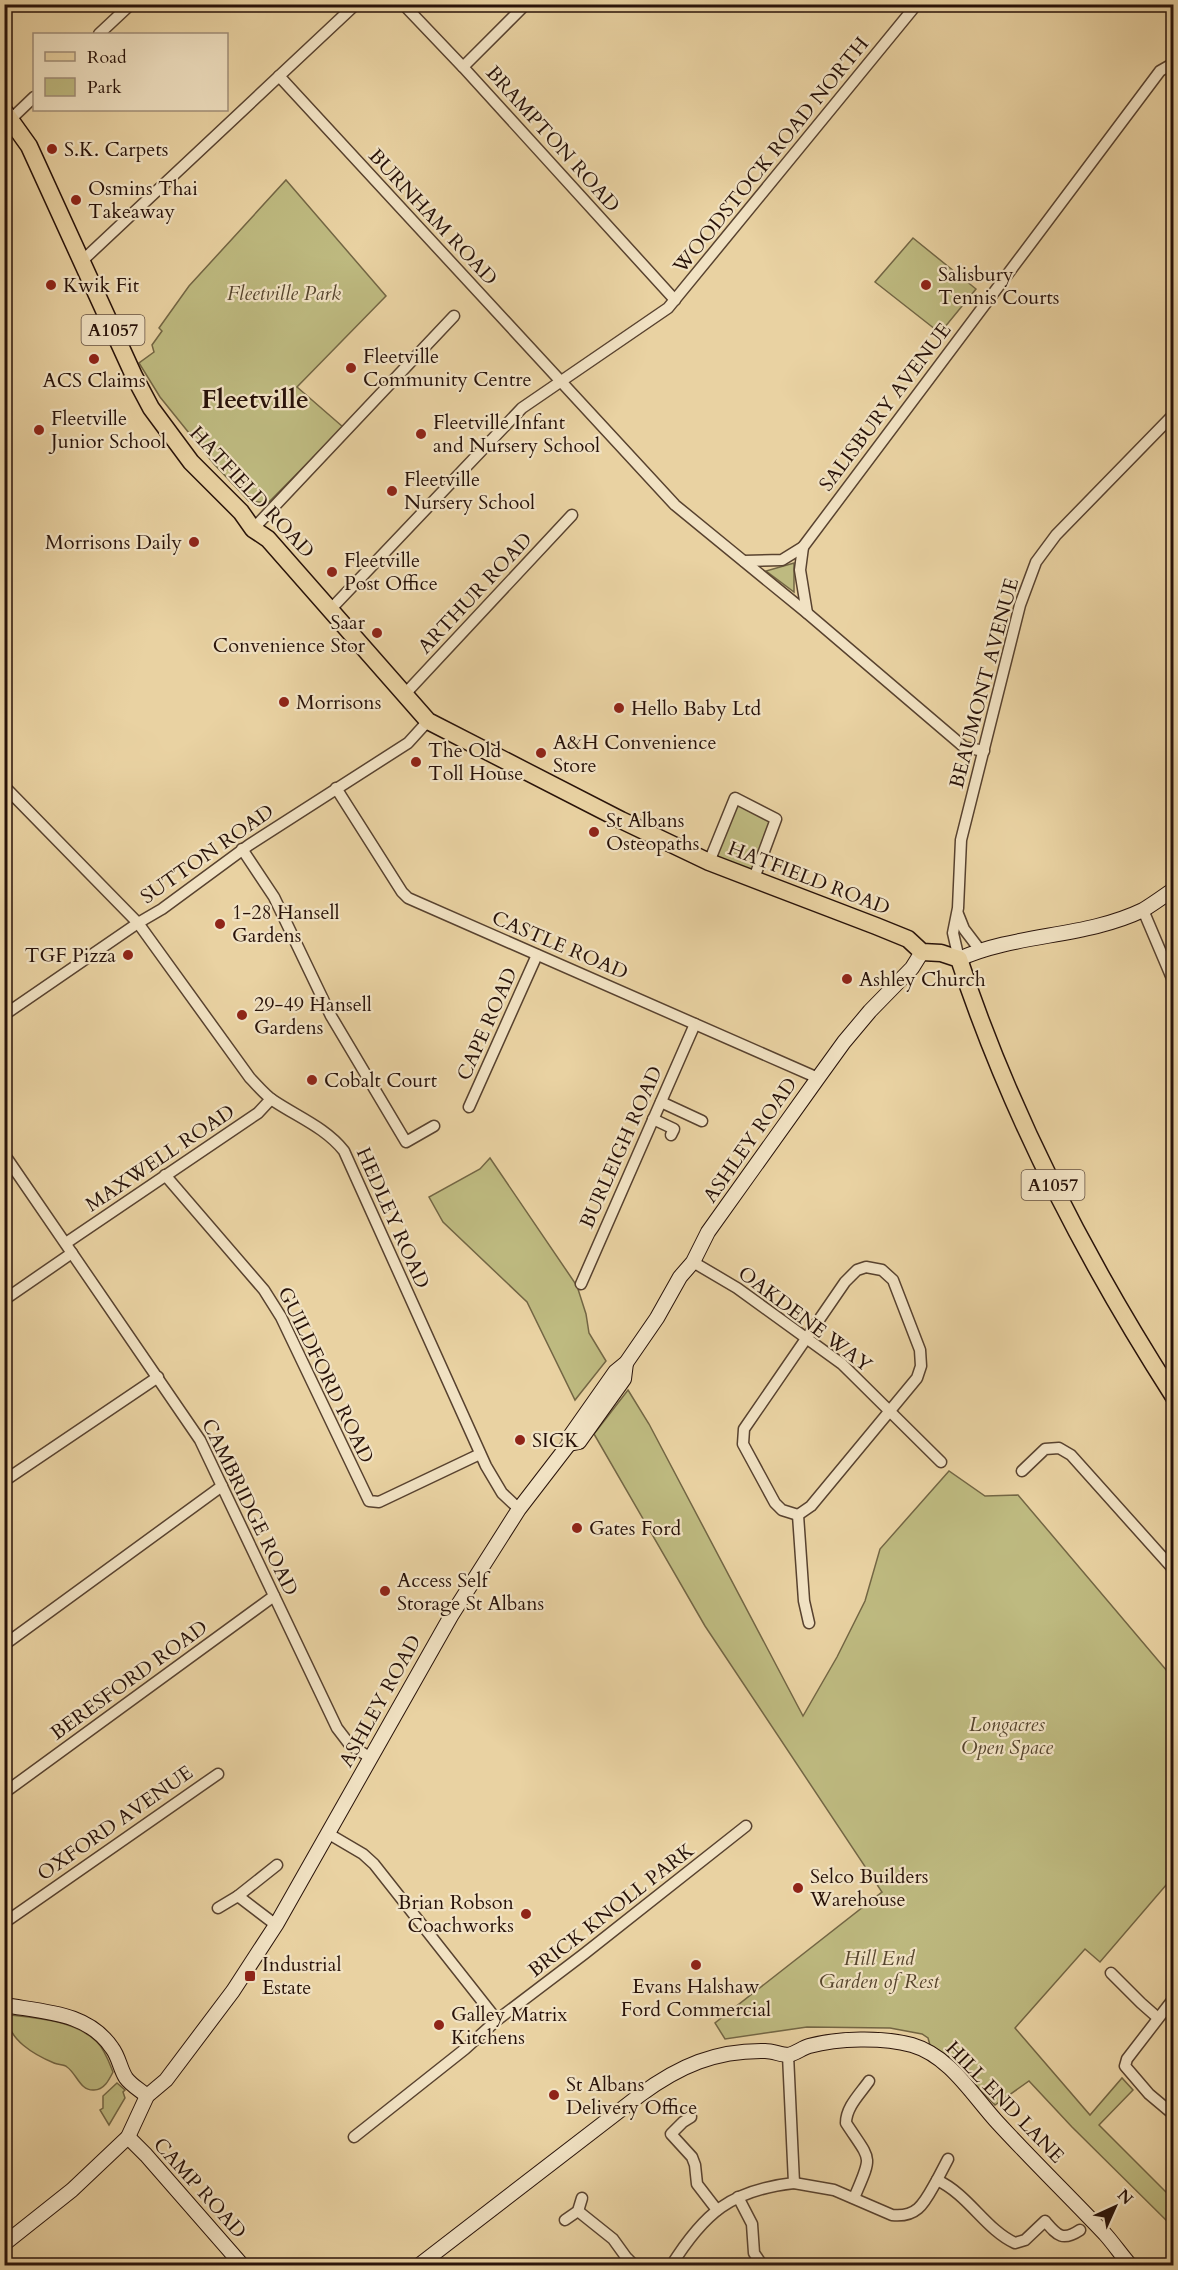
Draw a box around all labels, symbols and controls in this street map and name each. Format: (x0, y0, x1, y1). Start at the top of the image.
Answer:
street label: WOODSTOCK ROAD NORTH (666, 31, 875, 280)
legend (33, 33, 228, 111)
text: Road (87, 45, 127, 70)
street label: BRAMPTON ROAD (480, 60, 626, 218)
text: Park (87, 75, 122, 100)
place label: S.K. Carpets (64, 136, 168, 163)
marker: S.K. Carpets (45, 142, 59, 156)
street label: BURNHAM ROAD (363, 143, 503, 291)
place label: Osmins Thai Takeaway (88, 175, 198, 225)
marker: Osmins Thai Takeaway (69, 193, 83, 207)
place label: Salisbury Tennis Courts (938, 261, 1060, 311)
place label: Kwik Fit (63, 272, 140, 299)
marker: Kwik Fit (44, 278, 58, 292)
marker: Salisbury Tennis Courts (919, 278, 933, 292)
park label: Fleetville Park (227, 280, 341, 307)
road number: A1057 (82, 315, 144, 345)
street label: SALISBURY AVENUE (813, 317, 957, 497)
place label: Fleetville Community Centre (363, 343, 532, 393)
marker: ACS Claims (87, 352, 101, 366)
marker: Fleetville Community Centre (344, 361, 358, 375)
place label: ACS Claims (42, 367, 146, 394)
district label: Fleetville (201, 382, 309, 417)
place label: Fleetville Junior School (48, 405, 166, 455)
place label: Fleetville Infant and Nursery School (433, 409, 600, 459)
street label: HATFIELD ROAD (184, 420, 320, 564)
marker: Fleetville Junior School (32, 423, 46, 437)
marker: Fleetville Infant and Nursery School (414, 427, 428, 441)
place label: Fleetville Nursery School (404, 466, 535, 516)
marker: Fleetville Nursery School (385, 484, 399, 498)
street label: ARTHUR ROAD (412, 527, 538, 659)
place label: Morrisons Daily (45, 529, 182, 556)
marker: Morrisons Daily (187, 535, 201, 549)
place label: Fleetville Post Office (344, 547, 438, 597)
marker: Fleetville Post Office (325, 565, 339, 579)
street label: BEAUMONT AVENUE (943, 575, 1025, 791)
place label: Saar Convenience Stor (213, 609, 366, 659)
marker: Saar Convenience Stor (370, 626, 384, 640)
place label: Morrisons (296, 689, 381, 716)
marker: Morrisons (277, 695, 291, 709)
place label: Hello Baby Ltd (631, 695, 761, 722)
marker: Hello Baby Ltd (612, 701, 626, 715)
place label: A&H Convenience Store (553, 729, 717, 779)
place label: The Old Toll House (428, 737, 523, 787)
marker: A&H Convenience Store (534, 746, 548, 760)
marker: The Old Toll House (409, 755, 423, 769)
street label: SUTTON ROAD (135, 798, 279, 910)
place label: St Albans Osteopaths (606, 807, 699, 857)
marker: St Albans Osteopaths (587, 825, 601, 839)
street label: HATFIELD ROAD (724, 835, 894, 921)
place label: 1-28 Hansell Gardens (232, 899, 340, 949)
street label: CASTLE ROAD (488, 904, 632, 986)
marker: 1-28 Hansell Gardens (213, 917, 227, 931)
place label: TGF Pizza (25, 942, 116, 969)
marker: TGF Pizza (121, 948, 135, 962)
street label: CAPE ROAD (450, 963, 524, 1085)
place label: Ashley Church (859, 966, 986, 993)
marker: Ashley Church (840, 972, 854, 986)
place label: 29-49 Hansell Gardens (254, 991, 372, 1041)
marker: 29-49 Hansell Gardens (235, 1008, 249, 1022)
street label: BURLEIGH ROAD (573, 1062, 669, 1232)
place label: Cobalt Court (324, 1067, 438, 1094)
street label: ASHLEY ROAD (697, 1072, 803, 1208)
marker: Cobalt Court (305, 1073, 319, 1087)
street label: MAXWELL ROAD (80, 1098, 240, 1218)
street label: HEDLEY ROAD (350, 1143, 436, 1293)
road number: A1057 (1022, 1170, 1084, 1200)
street label: OAKDENE WAY (733, 1260, 877, 1378)
street label: GUILDFORD ROAD (272, 1282, 380, 1468)
street label: CAMBRIDGE ROAD (195, 1414, 305, 1600)
place label: SICK (532, 1427, 579, 1454)
marker: SICK (513, 1433, 527, 1447)
place label: Gates Ford (589, 1515, 681, 1542)
marker: Gates Ford (570, 1521, 584, 1535)
place label: Access Self Storage St Albans (397, 1567, 544, 1617)
marker: Access Self Storage St Albans (378, 1584, 392, 1598)
street label: BERESFORD ROAD (45, 1614, 213, 1746)
street label: ASHLEY ROAD (332, 1630, 428, 1772)
park label: Longacres Open Space (961, 1711, 1053, 1761)
street label: OXFORD AVENUE (32, 1759, 198, 1887)
street label: BRICK KNOLL PARK (523, 1837, 700, 1983)
place label: Selco Builders Warehouse (809, 1863, 929, 1913)
marker: Selco Builders Warehouse (791, 1881, 805, 1895)
place label: Brian Robson Coachworks (398, 1889, 515, 1939)
marker: Brian Robson Coachworks (519, 1907, 533, 1921)
park label: Hill End Garden of Rest (819, 1945, 940, 1995)
place label: Industrial Estate (262, 1951, 341, 2001)
marker: Evans Halshaw Ford Commercial (689, 1958, 703, 1972)
marker: Industrial Estate (243, 1969, 257, 1983)
place label: Evans Halshaw Ford Commercial (621, 1973, 771, 2023)
place label: Galley Matrix Kitchens (451, 2001, 567, 2051)
marker: Galley Matrix Kitchens (432, 2018, 446, 2032)
street label: HILL END LANE (940, 2035, 1070, 2169)
place label: St Albans Delivery Office (566, 2071, 697, 2121)
marker: St Albans Delivery Office (547, 2088, 561, 2102)
street label: CAMP ROAD (147, 2132, 253, 2244)
north arrow (1085, 2177, 1145, 2237)
text: N (1112, 2184, 1138, 2210)

